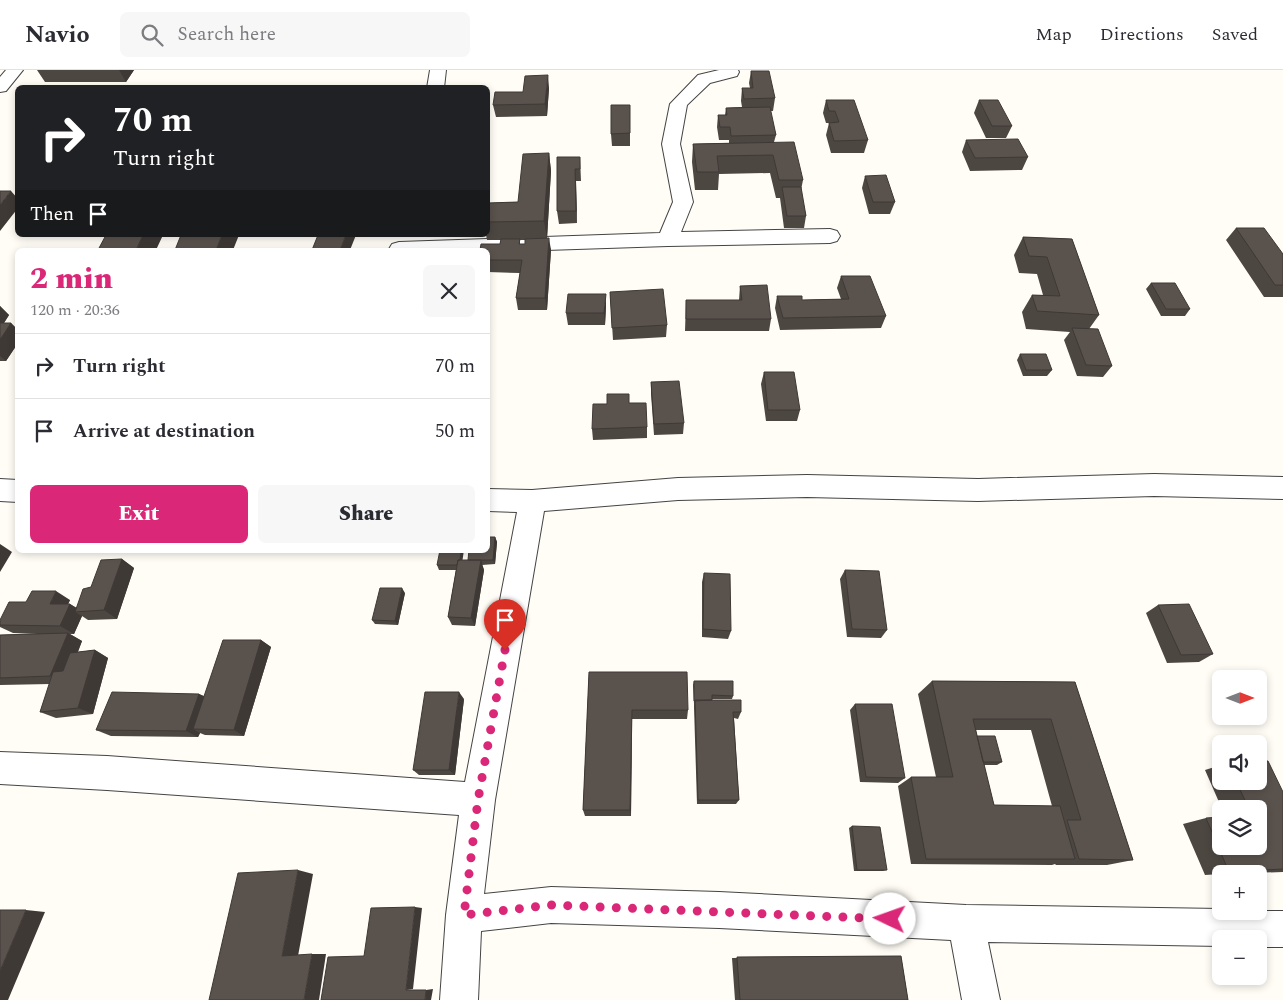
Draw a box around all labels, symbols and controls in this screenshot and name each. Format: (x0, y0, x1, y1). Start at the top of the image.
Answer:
search box (120, 12, 470, 57)
text: Navio (25, 17, 90, 53)
text: Search here (178, 20, 276, 49)
icon: search (138, 21, 166, 49)
text: Map (1036, 21, 1072, 48)
text: Directions (1100, 21, 1184, 48)
text: Saved (1212, 21, 1258, 48)
text: 70 m (113, 94, 193, 147)
icon: right (30, 105, 95, 170)
text: Turn right (113, 142, 215, 175)
text: Then (30, 200, 74, 229)
icon: arrive (84, 200, 112, 228)
text: 2 min (30, 256, 113, 302)
button: close (423, 265, 475, 317)
text: 120 m · 20:36 (30, 298, 120, 322)
icon: right (30, 352, 58, 380)
text: Turn right (73, 352, 166, 381)
text: 70 m (435, 352, 475, 381)
icon: arrive (30, 417, 58, 445)
text: Arrive at destination (73, 417, 255, 446)
text: 50 m (435, 417, 475, 446)
button: Exit (30, 485, 248, 543)
button: Share (258, 485, 475, 543)
pin (484, 599, 526, 650)
icon: arrive (491, 606, 519, 634)
north arrow (1212, 670, 1268, 725)
map controls (1212, 670, 1267, 985)
button: sound (1212, 735, 1267, 790)
button: layers (1212, 800, 1267, 855)
button: + (1212, 865, 1267, 920)
position arrow (863, 892, 915, 944)
button: − (1212, 930, 1267, 985)

